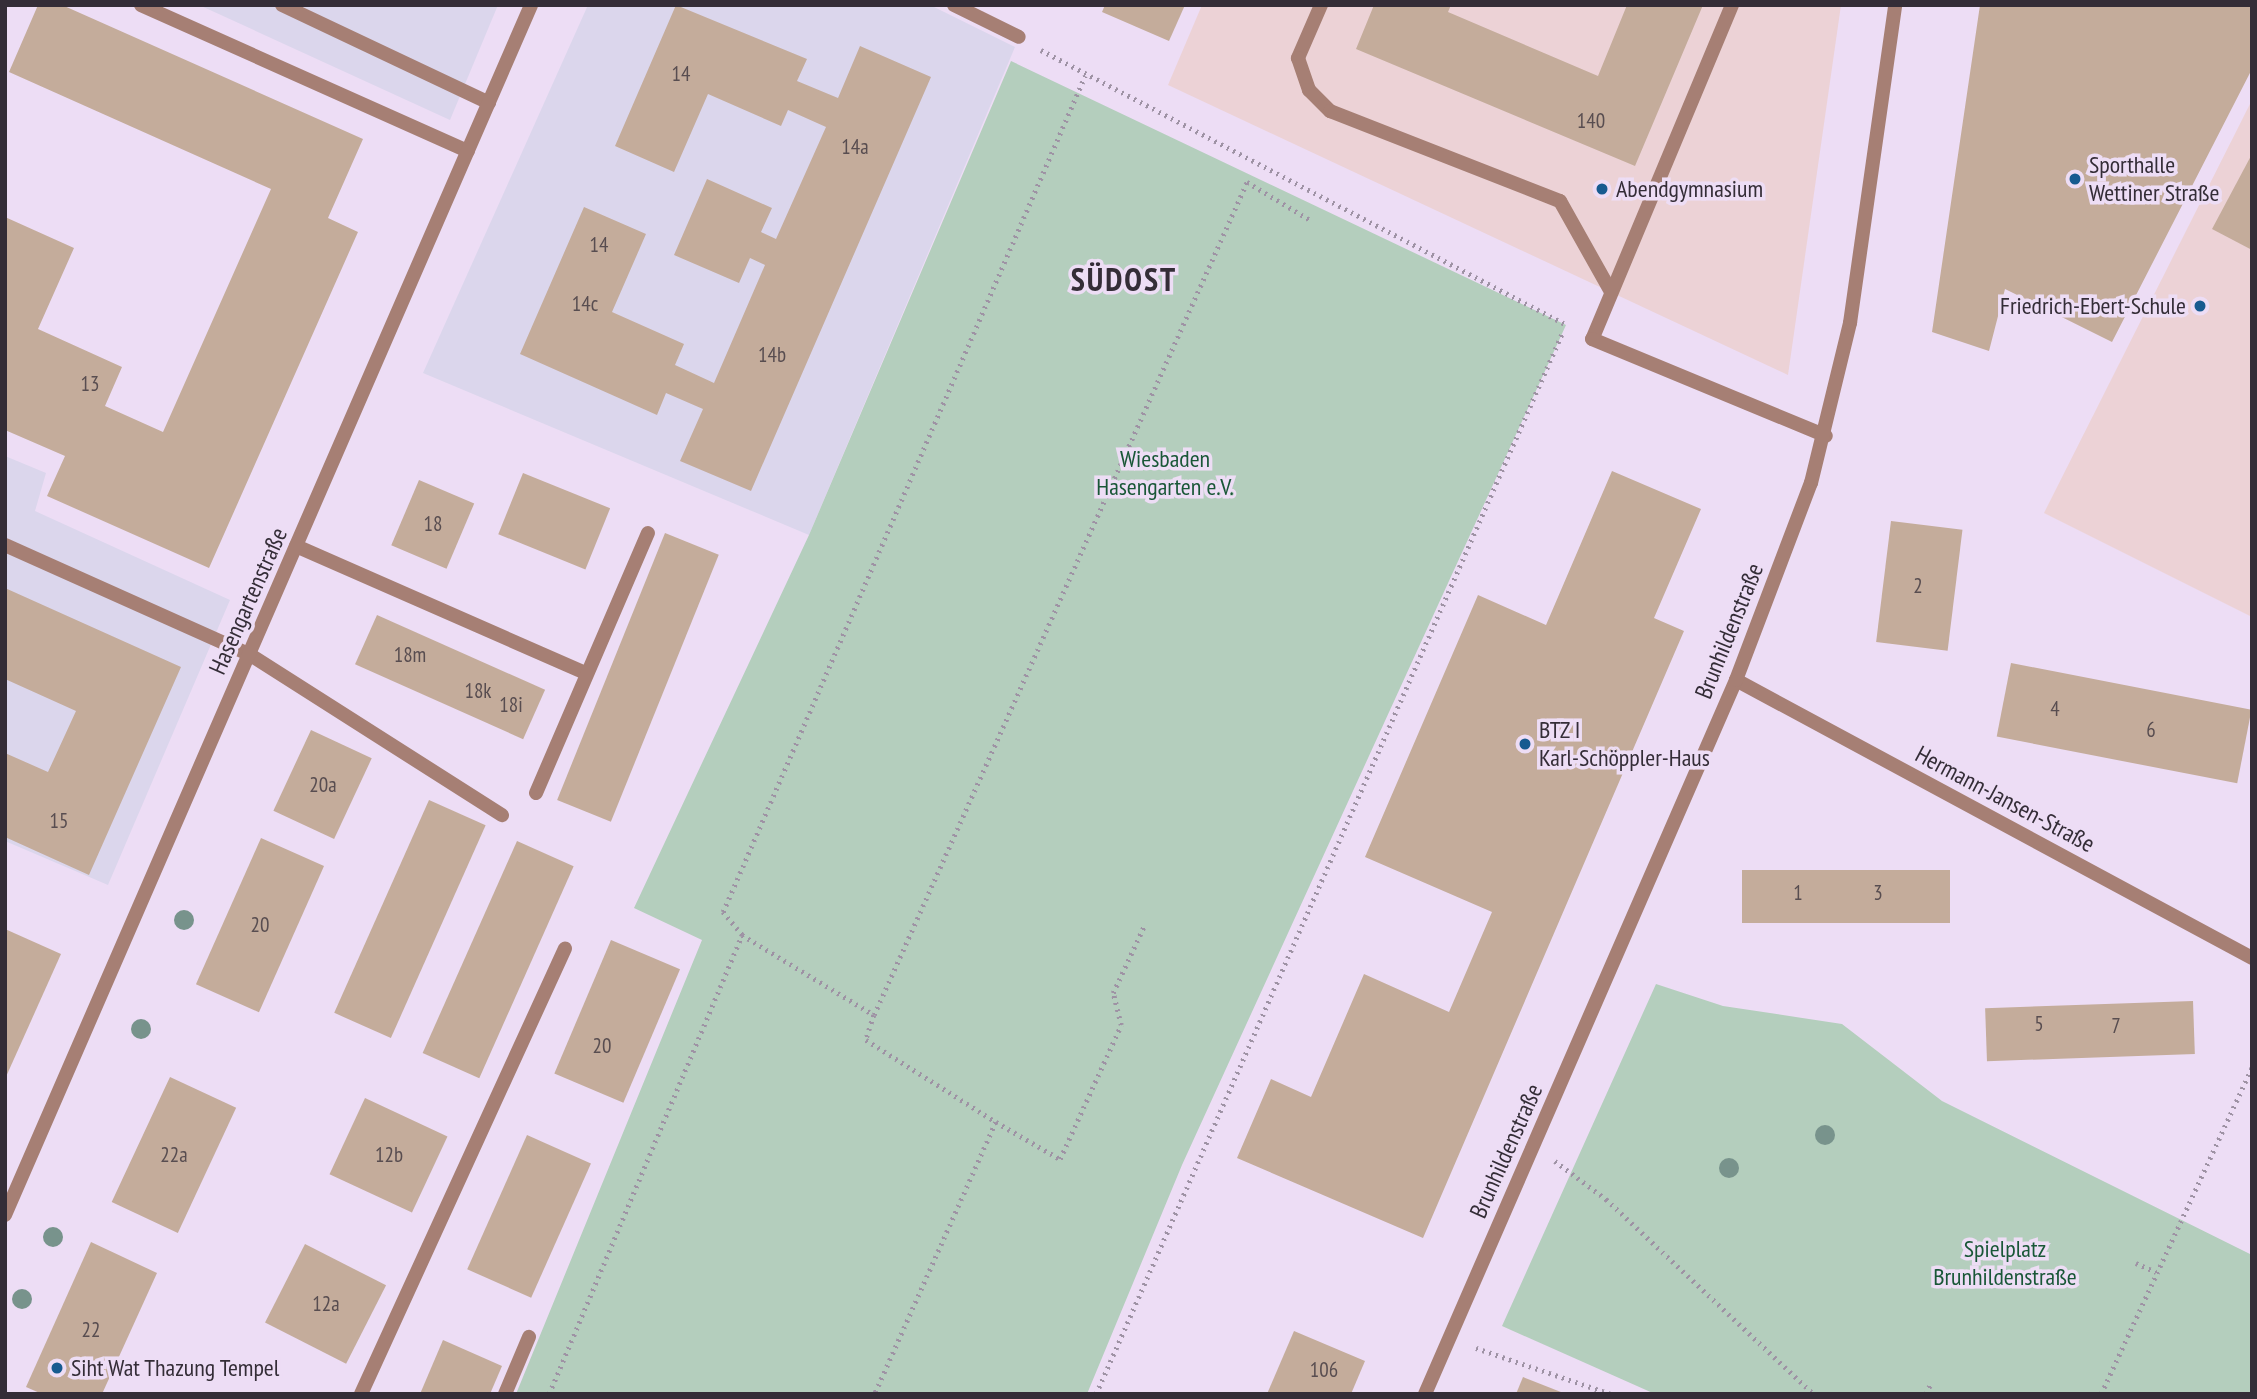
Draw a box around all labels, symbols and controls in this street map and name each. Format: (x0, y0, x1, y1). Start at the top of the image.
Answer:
house number: 14 (672, 61, 690, 87)
house number: 140 (1577, 108, 1605, 134)
house number: 14a (841, 134, 869, 160)
place label: Sporthalle Wettiner Straße (2089, 151, 2219, 207)
marker: Sporthalle Wettiner Straße (2067, 171, 2083, 187)
place label: Abendgymnasium (1616, 175, 1763, 203)
marker: Abendgymnasium (1594, 181, 1610, 197)
house number: 14 (590, 232, 608, 258)
district label: SÜDOST (1071, 260, 1177, 298)
house number: 14c (572, 291, 598, 317)
place label: Friedrich-Ebert-Schule (2000, 292, 2186, 320)
marker: Friedrich-Ebert-Schule (2192, 298, 2208, 314)
house number: 14b (758, 342, 786, 368)
house number: 13 (81, 371, 99, 397)
park label: Wiesbaden Hasengarten e.V. (1096, 445, 1234, 501)
house number: 18 (424, 511, 442, 537)
street label: Hasengartenstraße (203, 523, 293, 679)
street label: Brunhildenstraße (1689, 559, 1769, 703)
house number: 2 (1913, 573, 1923, 599)
house number: 18m (394, 642, 426, 668)
house number: 18k (464, 678, 492, 704)
house number: 18i (499, 692, 523, 718)
house number: 4 (2050, 696, 2060, 722)
place label: BTZ I Karl-Schöppler-Haus (1539, 716, 1710, 772)
house number: 6 (2146, 717, 2156, 743)
marker: BTZ I Karl-Schöppler-Haus (1517, 736, 1533, 752)
street label: Hermann-Jansen-Straße (1910, 740, 2100, 858)
house number: 20a (309, 772, 337, 798)
house number: 15 (50, 808, 68, 834)
house number: 1 (1793, 880, 1803, 906)
house number: 3 (1873, 880, 1883, 906)
house number: 20 (251, 912, 269, 938)
house number: 5 (2034, 1011, 2044, 1037)
house number: 7 (2111, 1013, 2121, 1039)
house number: 20 (593, 1033, 611, 1059)
street label: Brunhildenstraße (1464, 1080, 1548, 1222)
house number: 22a (160, 1142, 188, 1168)
house number: 12b (375, 1142, 403, 1168)
park label: Spielplatz Brunhildenstraße (1933, 1235, 2077, 1291)
house number: 12a (312, 1291, 340, 1317)
house number: 22 (82, 1317, 100, 1343)
place label: Siht Wat Thazung Tempel (71, 1354, 281, 1382)
house number: 106 (1310, 1357, 1338, 1383)
marker: Siht Wat Thazung Tempel (49, 1360, 65, 1376)

